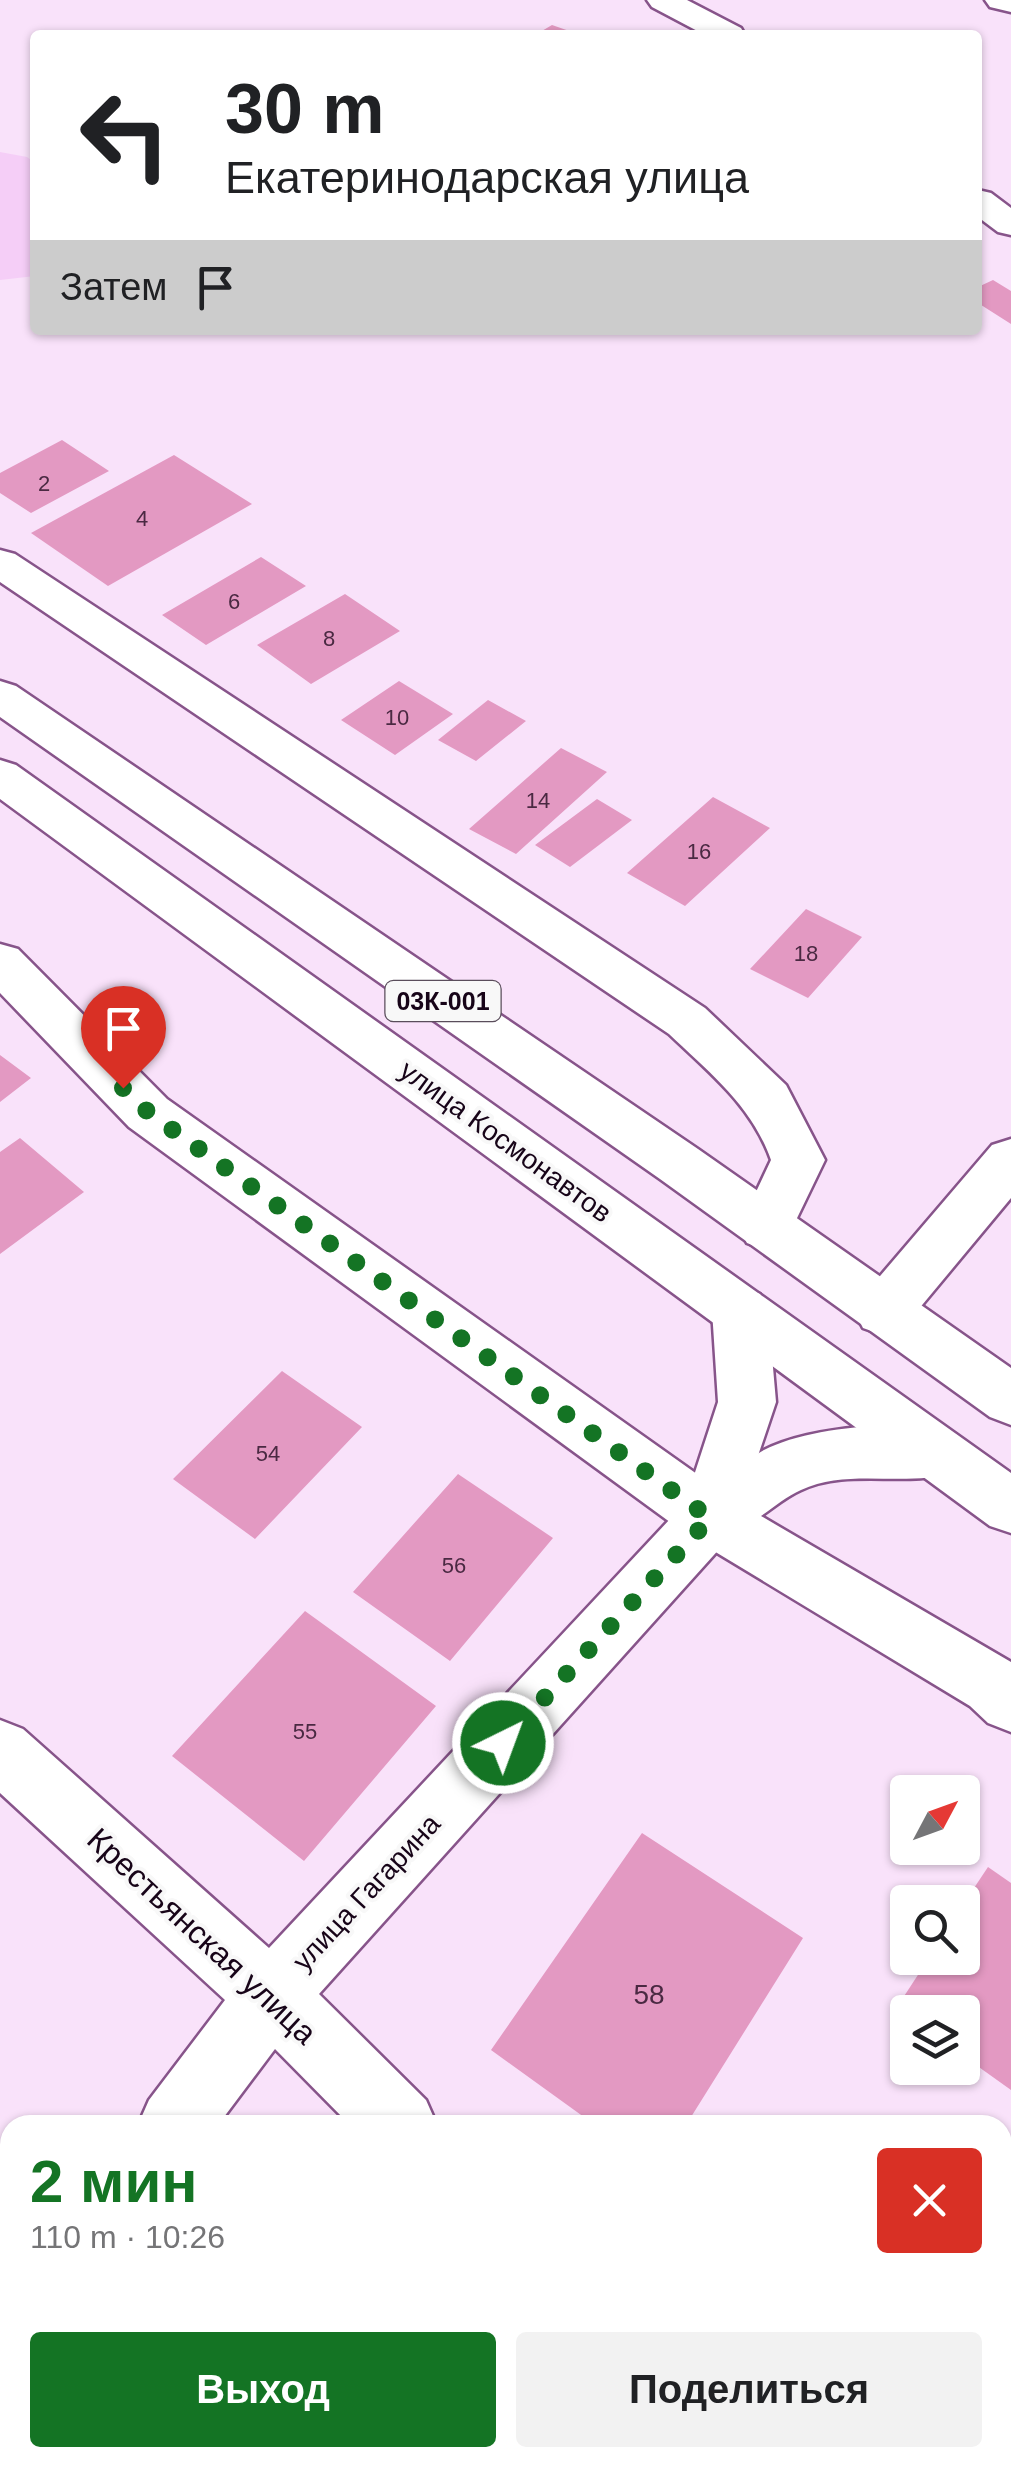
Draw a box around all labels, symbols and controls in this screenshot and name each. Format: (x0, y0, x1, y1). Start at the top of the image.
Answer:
icon: left (60, 70, 190, 200)
text: 30 m (225, 70, 385, 148)
text: Екатеринодарская улица (225, 152, 749, 203)
icon: arrive (188, 260, 243, 315)
text: Затем (60, 266, 168, 308)
house number: 2 (38, 471, 50, 496)
house number: 4 (136, 506, 148, 531)
house number: 6 (228, 589, 240, 614)
house number: 8 (323, 626, 335, 651)
house number: 10 (385, 705, 409, 730)
house number: 14 (526, 788, 550, 813)
house number: 16 (687, 839, 711, 864)
house number: 18 (794, 941, 818, 966)
road number: 03К-001 (386, 981, 500, 1021)
pin (81, 986, 166, 1089)
icon: arrive (96, 1001, 151, 1056)
street label: улица Космонавтов (394, 1054, 617, 1229)
house number: 54 (256, 1441, 280, 1466)
house number: 56 (442, 1553, 466, 1578)
position arrow (451, 1691, 555, 1795)
house number: 55 (293, 1719, 317, 1744)
north arrow (890, 1775, 980, 1865)
map controls (890, 1775, 980, 2085)
street label: улица Гагарина (286, 1808, 447, 1977)
street label: Крестьянская улица (80, 1821, 324, 2051)
button: search (890, 1885, 980, 1975)
house number: 58 (633, 1979, 665, 2010)
button: layers (890, 1995, 980, 2085)
text: 2 мин (30, 2148, 198, 2215)
button: close (877, 2148, 982, 2253)
text: 110 m · 10:26 (30, 2219, 225, 2255)
button: Выход (30, 2332, 496, 2447)
button: Поделиться (516, 2332, 982, 2447)

